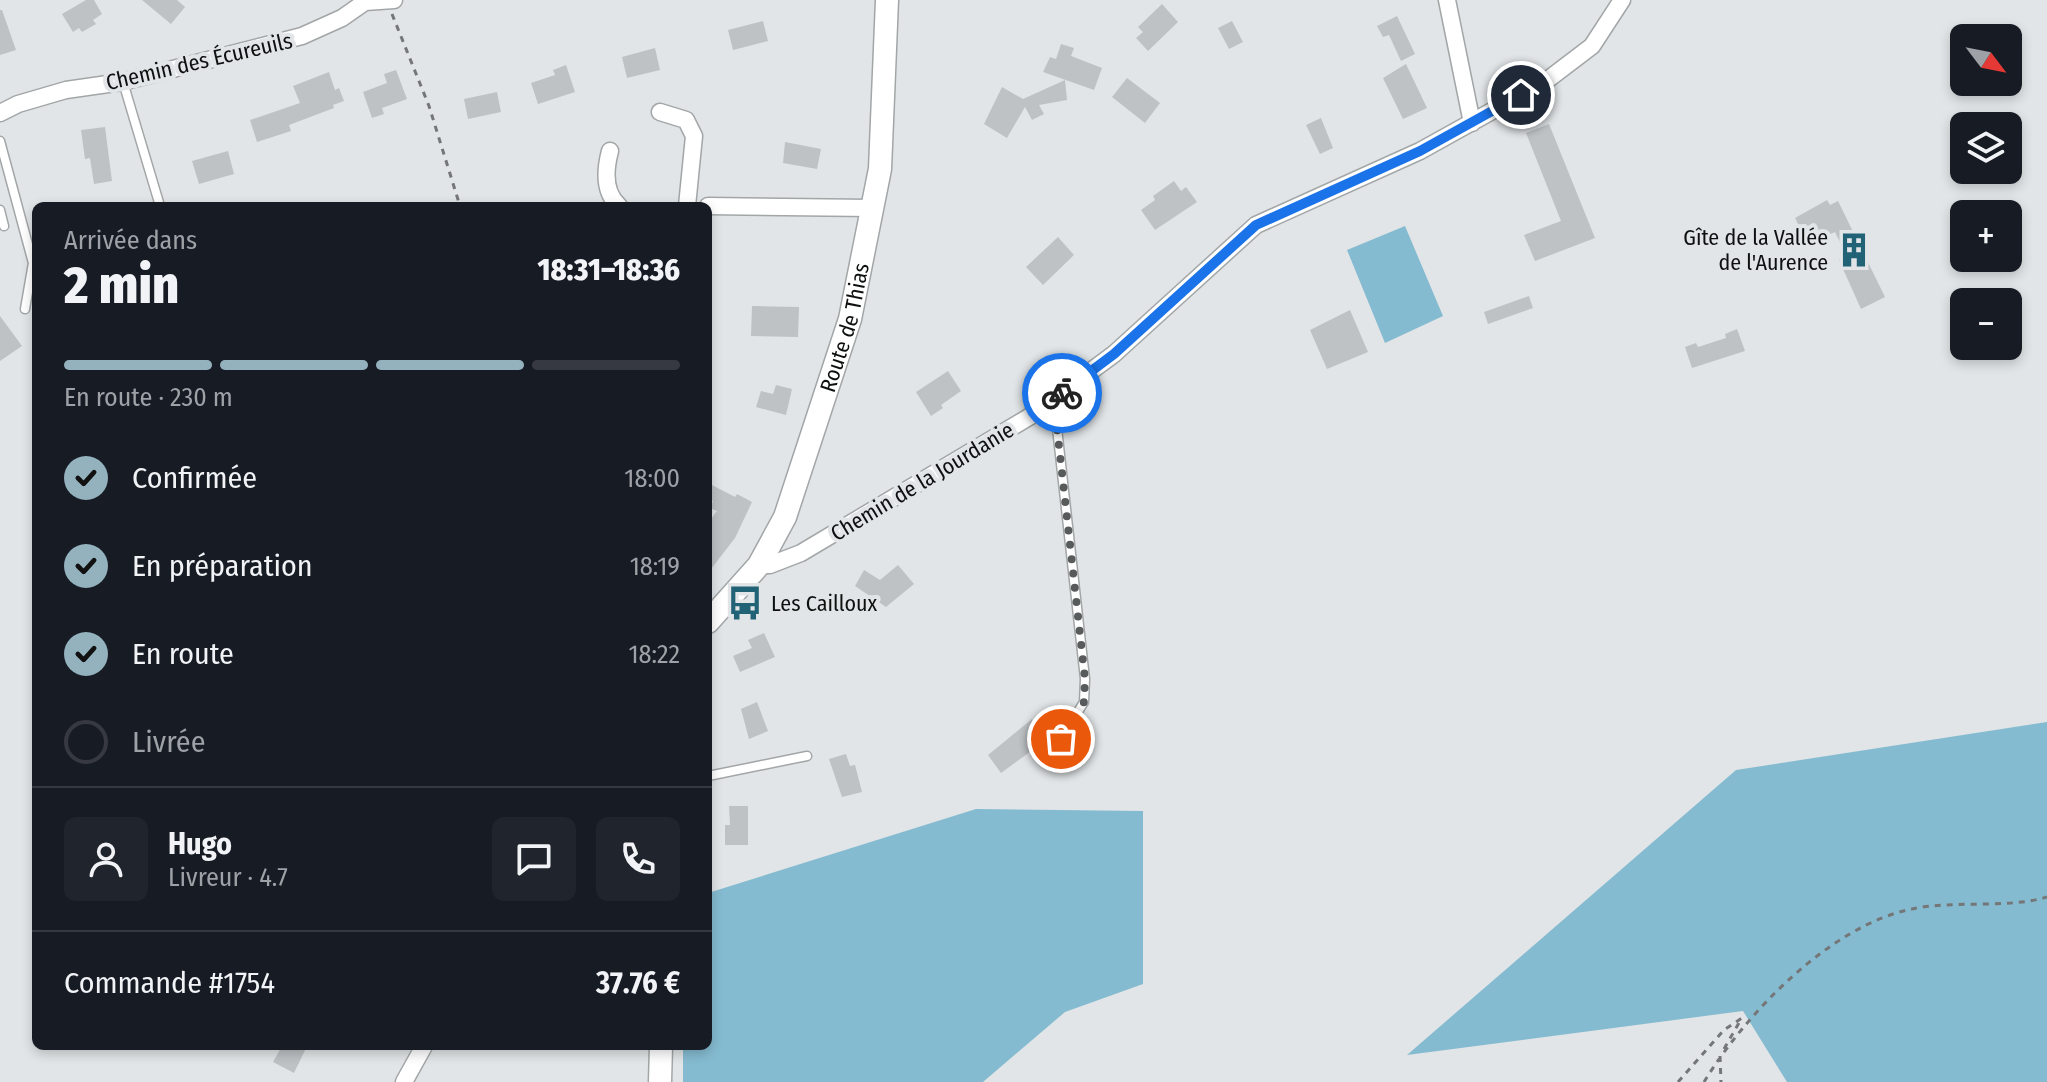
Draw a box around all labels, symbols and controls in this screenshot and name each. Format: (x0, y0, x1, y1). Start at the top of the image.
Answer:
north arrow (1950, 24, 2022, 96)
map controls (1950, 24, 2022, 360)
street label: Chemin des Écureuils (103, 27, 295, 96)
pin (1487, 61, 1555, 129)
icon: home (1499, 73, 1543, 117)
button: layers (1950, 112, 2022, 184)
button: + (1950, 200, 2022, 272)
place label: Gîte de la Vallée de l'Aurence (1683, 224, 1828, 276)
text: Arrivée dans (64, 225, 197, 256)
building icon: Gîte de la Vallée de l'Aurence (1835, 231, 1873, 269)
text: 18:31–18:36 (537, 252, 680, 288)
text: 2 min (64, 254, 179, 317)
street label: Route de Thias (814, 261, 875, 396)
button: − (1950, 288, 2022, 360)
courier (1022, 353, 1102, 433)
icon: bike (1040, 371, 1084, 415)
text: En route · 230 m (64, 382, 233, 413)
street label: Chemin de la Jourdanie (826, 416, 1019, 547)
icon: check (64, 456, 108, 500)
text: Confirmée (132, 460, 257, 496)
text: 18:00 (624, 463, 680, 494)
icon: check (64, 544, 108, 588)
text: En préparation (132, 548, 313, 584)
text: 18:19 (630, 551, 680, 582)
bus stop icon: Les Cailloux (726, 584, 764, 622)
place label: Les Cailloux (771, 590, 878, 617)
icon: check (64, 632, 108, 676)
text: En route (132, 636, 234, 672)
text: 18:22 (628, 639, 680, 670)
pin (1027, 705, 1095, 773)
icon: bag (1039, 717, 1083, 761)
text: Livrée (132, 724, 205, 760)
button: person (64, 817, 148, 901)
button: chat (492, 817, 576, 901)
button: phone (596, 817, 680, 901)
text: Hugo (168, 826, 232, 862)
text: Livreur · 4.7 (168, 862, 288, 893)
text: Commande #1754 (64, 965, 275, 1001)
text: 37.76 € (596, 965, 680, 1001)

